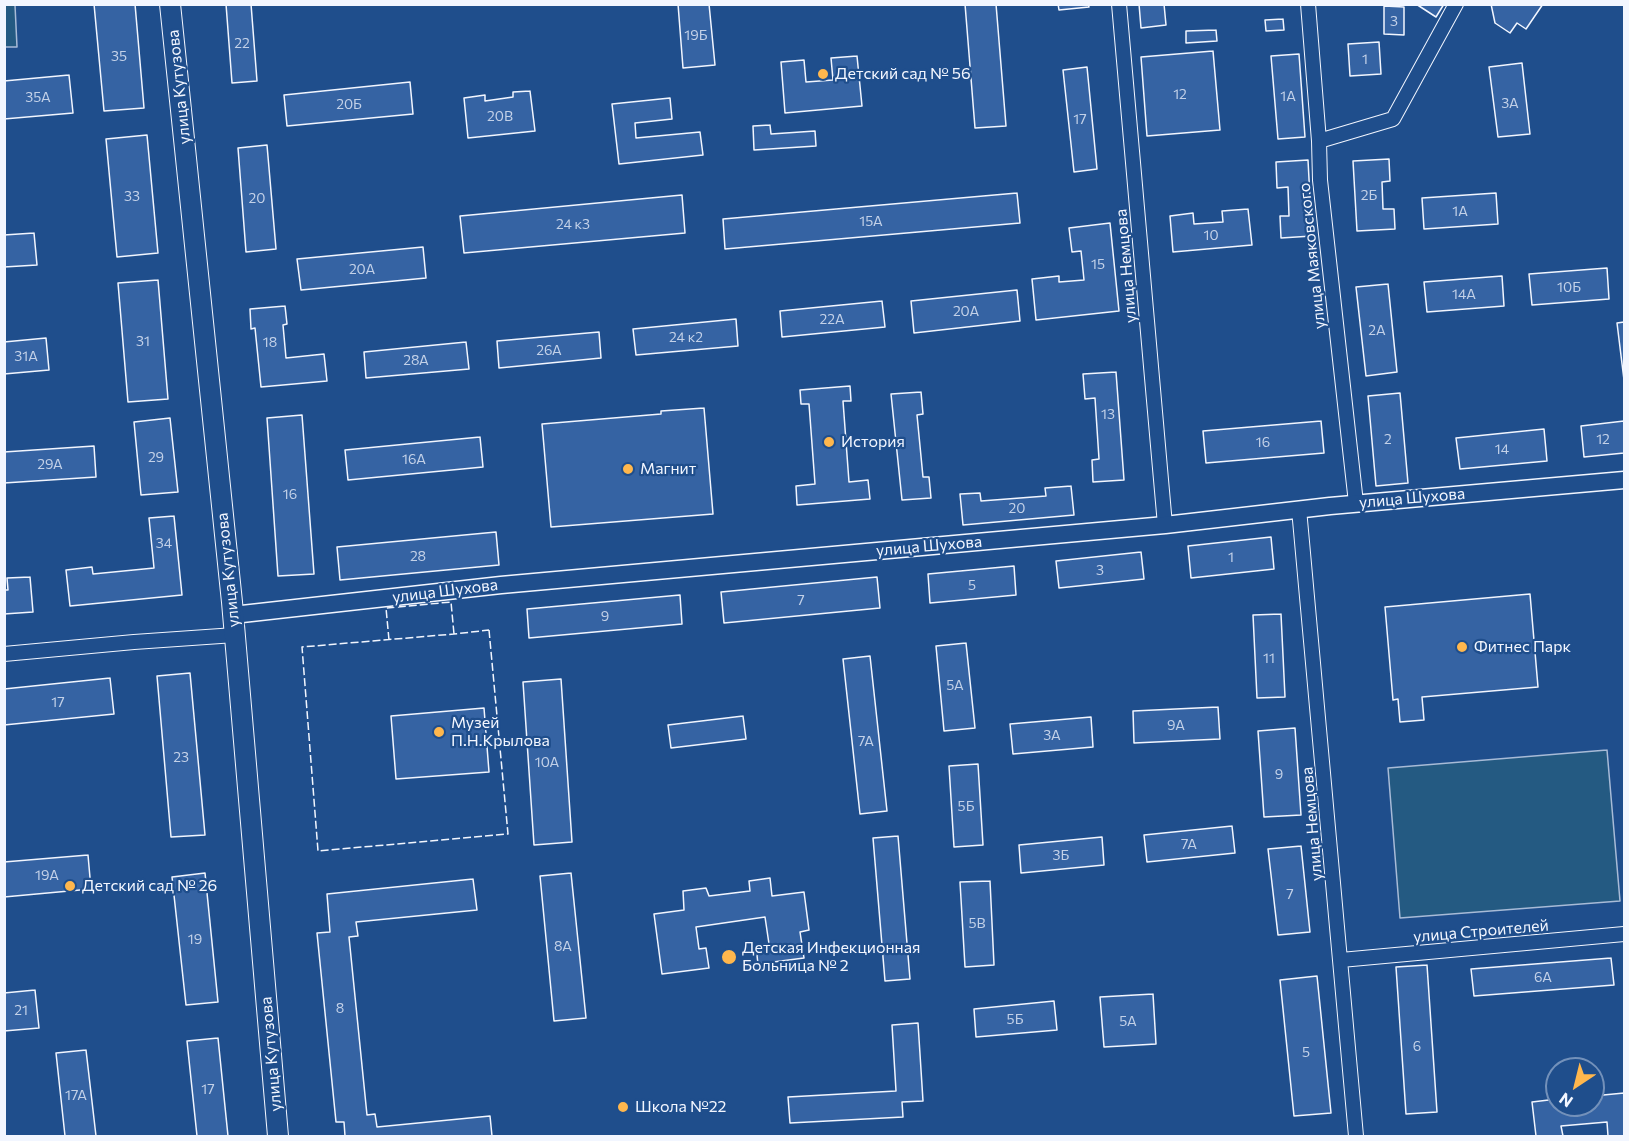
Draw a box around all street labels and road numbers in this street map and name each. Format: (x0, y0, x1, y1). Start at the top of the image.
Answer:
street label: улица Кутузова (163, 29, 195, 145)
street label: улица Маяковского (1295, 182, 1329, 330)
street label: улица Немцова (1111, 208, 1141, 324)
street label: улица Шухова (1358, 484, 1466, 512)
street label: улица Кутузова (212, 512, 244, 628)
street label: улица Шухова (875, 532, 983, 560)
street label: улица Шухова (391, 575, 499, 607)
street label: улица Немцова (1297, 766, 1327, 882)
street label: улица Строителей (1412, 916, 1550, 946)
street label: улица Кутузова (256, 996, 286, 1112)

